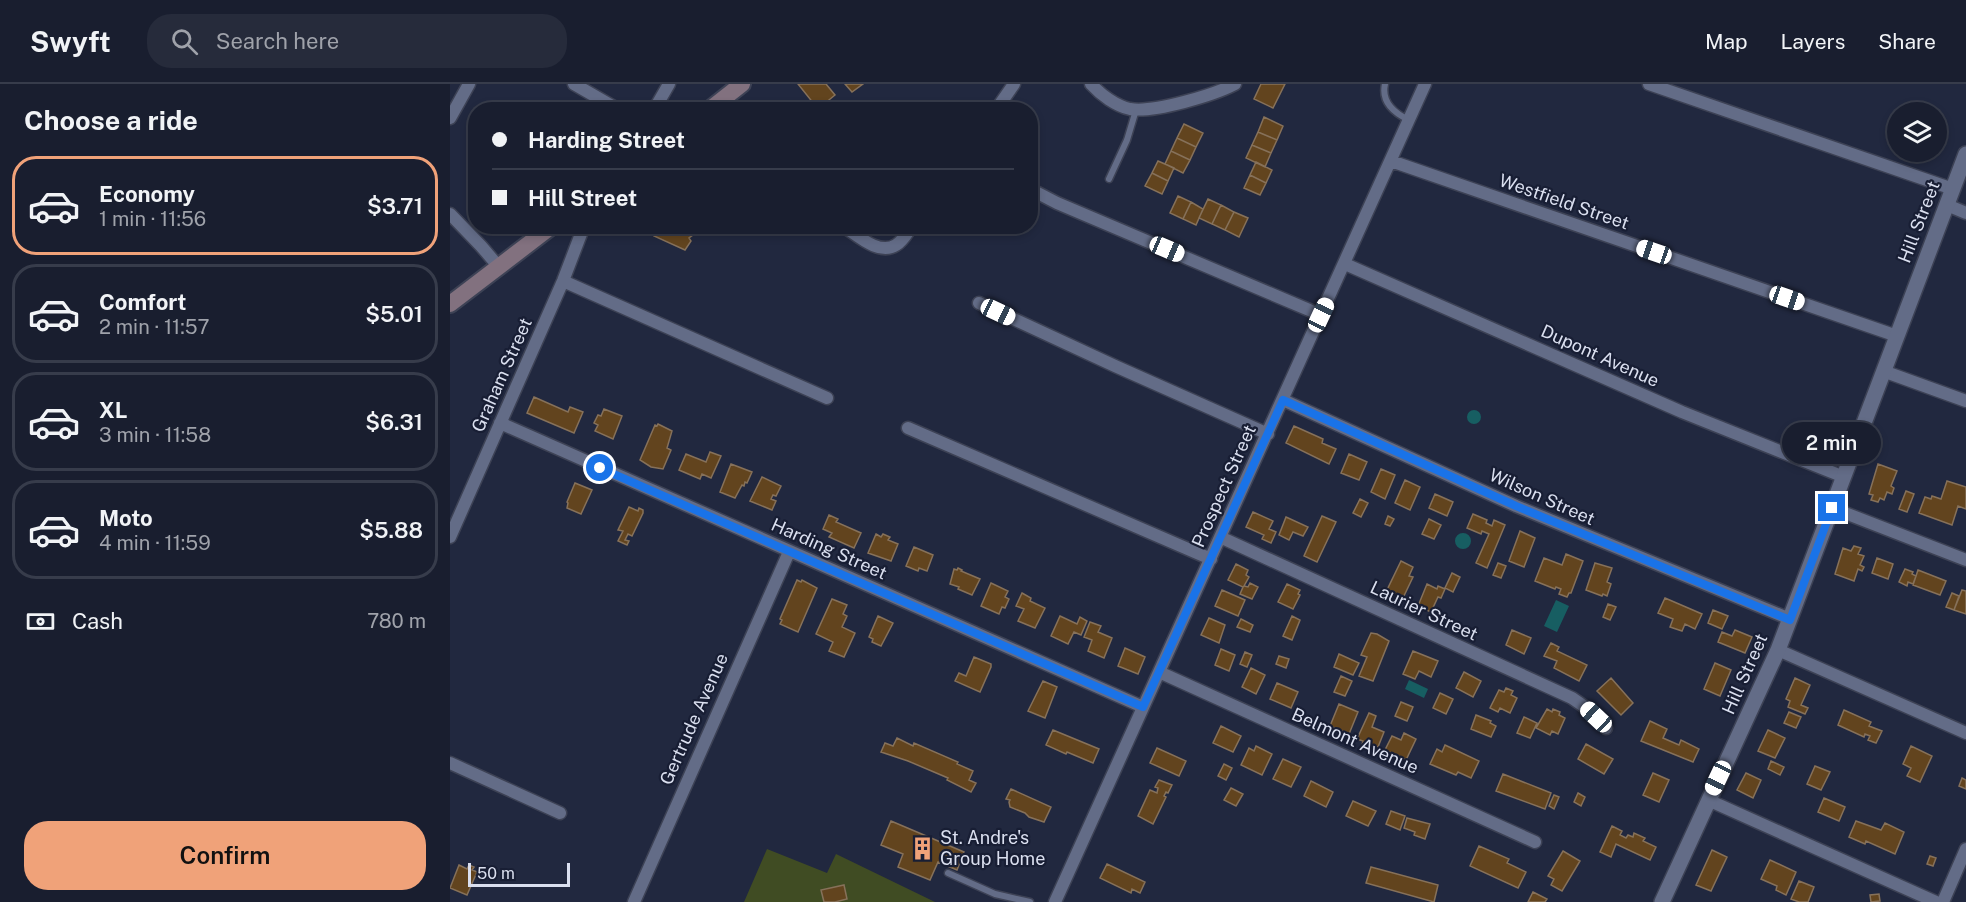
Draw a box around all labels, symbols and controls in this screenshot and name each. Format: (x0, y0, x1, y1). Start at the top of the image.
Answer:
search box (147, 14, 567, 68)
text: Swyft (30, 25, 111, 58)
icon: search (168, 25, 201, 58)
text: Search here (216, 28, 339, 54)
text: Map (1705, 29, 1748, 54)
text: Layers (1781, 29, 1845, 54)
text: Share (1878, 29, 1936, 54)
map controls (1887, 102, 1947, 162)
button: layers (1887, 102, 1947, 162)
text: Choose a ride (24, 104, 198, 136)
text: Harding Street (528, 127, 685, 153)
street label: Westfield Street (1496, 169, 1632, 234)
street label: Hill Street (1893, 178, 1944, 266)
icon: car (27, 179, 81, 233)
text: Economy (99, 181, 195, 207)
text: Hill Street (528, 185, 637, 211)
text: $3.71 (367, 193, 423, 219)
text: 1 min · 11:56 (99, 207, 206, 231)
car (1147, 234, 1187, 264)
car (1634, 238, 1674, 266)
car (1767, 284, 1807, 312)
icon: car (27, 287, 81, 341)
text: Comfort (99, 289, 186, 315)
car (1305, 295, 1337, 335)
car (978, 296, 1018, 328)
text: $5.01 (365, 301, 423, 327)
street label: Graham Street (467, 314, 536, 435)
text: 2 min · 11:57 (99, 315, 210, 339)
street label: Dupont Avenue (1538, 320, 1663, 391)
icon: car (27, 395, 81, 449)
text: XL (99, 397, 127, 423)
text: $6.31 (365, 409, 423, 435)
street label: Prospect Street (1187, 421, 1260, 550)
callout: 2 min (1782, 421, 1882, 463)
text: 3 min · 11:58 (99, 423, 211, 447)
text: 2 min (1806, 431, 1857, 455)
route start (586, 454, 613, 481)
street label: Wilson Street (1486, 464, 1598, 529)
route end (1818, 494, 1845, 521)
icon: car (27, 503, 81, 557)
text: Moto (99, 505, 153, 531)
street label: Harding Street (768, 514, 890, 583)
text: $5.88 (359, 517, 423, 543)
text: 4 min · 11:59 (99, 531, 211, 555)
street label: Laurier Street (1367, 576, 1481, 645)
icon: cash (24, 605, 57, 638)
text: Cash (72, 608, 123, 634)
text: 780 m (367, 609, 426, 633)
street label: Hill Street (1717, 630, 1772, 717)
street label: Gertrude Avenue (655, 650, 732, 788)
car (1577, 698, 1615, 736)
street label: Belmont Avenue (1289, 703, 1422, 778)
car (1702, 758, 1734, 798)
button: Confirm (24, 821, 426, 890)
place label: St. Andre's Group Home (940, 827, 1045, 869)
building icon: St. Andre's Group Home (909, 835, 935, 861)
scale bar (468, 860, 570, 888)
text: 50 m (477, 864, 515, 883)

